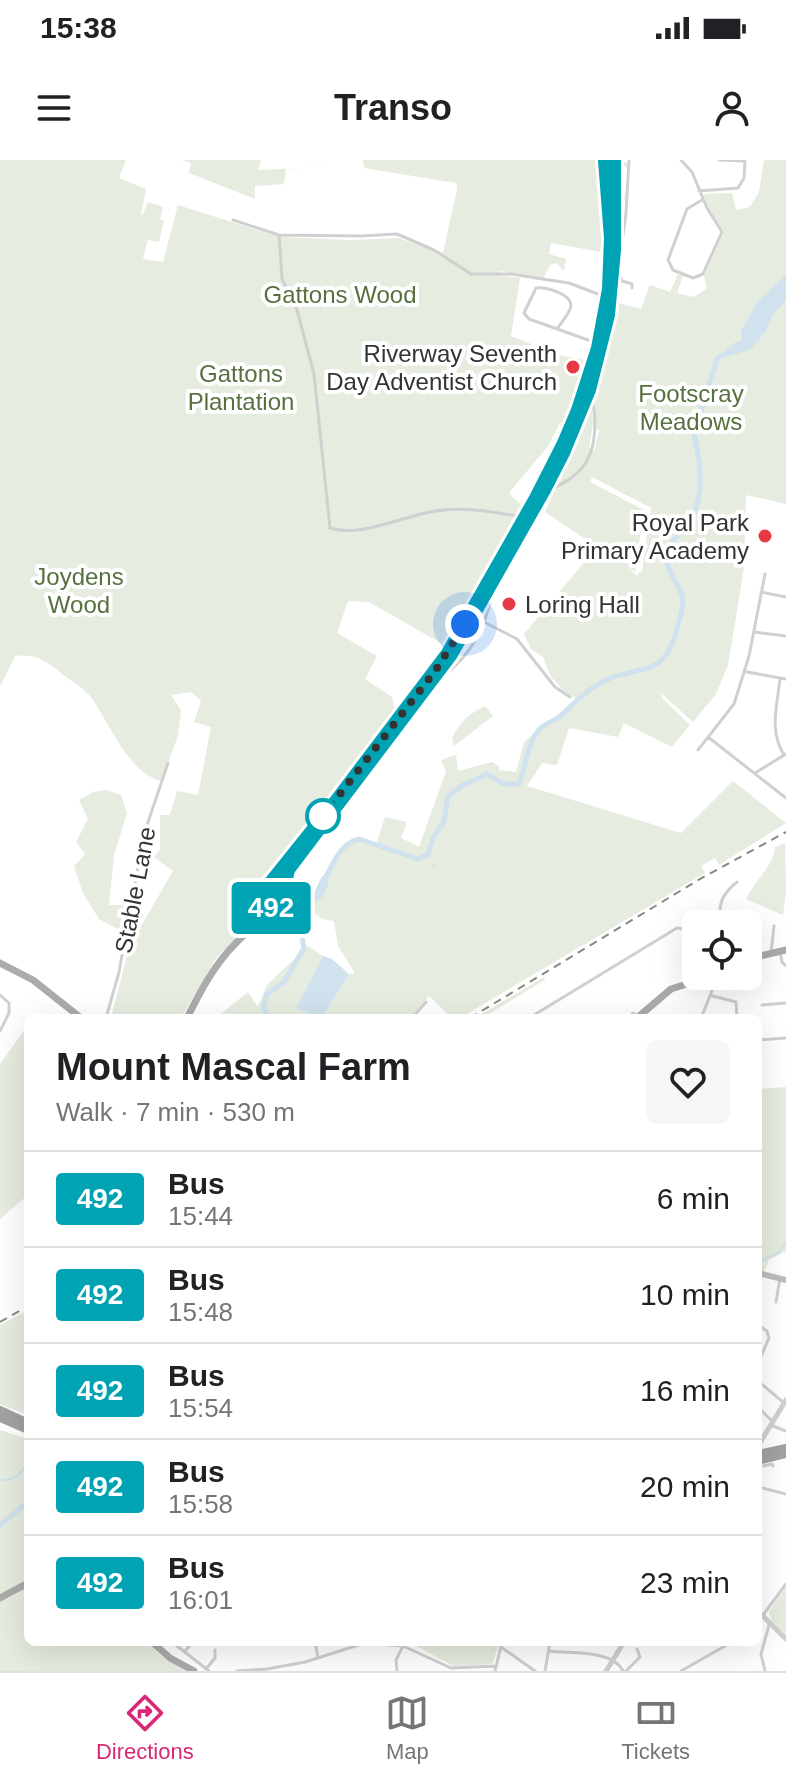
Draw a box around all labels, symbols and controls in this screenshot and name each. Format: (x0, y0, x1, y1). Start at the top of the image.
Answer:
text: 15:38 (40, 11, 117, 44)
icon: menu (32, 86, 76, 130)
icon: person (710, 86, 754, 130)
text: Transo (334, 87, 452, 128)
park label: Gattons Wood (264, 281, 416, 308)
place label: Riverway Seventh Day Adventist Church (326, 340, 557, 395)
marker: Riverway Seventh Day Adventist Church (564, 358, 582, 376)
park label: Gattons Plantation (188, 360, 294, 415)
park label: Footscray Meadows (638, 380, 744, 435)
place label: Royal Park Primary Academy (561, 509, 750, 564)
marker: Royal Park Primary Academy (756, 527, 774, 545)
park label: Joydens Wood (34, 563, 124, 618)
place label: Loring Hall (525, 591, 640, 618)
marker: Loring Hall (500, 595, 518, 613)
your location (445, 604, 485, 644)
unlabelled marker (306, 799, 340, 833)
street label: Stable Lane (110, 825, 160, 955)
line badge: 492 (225, 882, 317, 934)
text: 492 (248, 892, 294, 923)
map controls (682, 910, 762, 990)
button: locate (682, 910, 762, 990)
button: heart (646, 1040, 730, 1124)
text: Mount Mascal Farm (56, 1046, 411, 1088)
text: Walk · 7 min · 530 m (56, 1097, 295, 1127)
text: Bus (168, 1167, 225, 1200)
text: 6 min (657, 1182, 730, 1215)
text: 492 (77, 1183, 123, 1214)
text: 15:44 (168, 1201, 233, 1231)
text: Bus (168, 1263, 225, 1296)
text: 10 min (640, 1278, 730, 1311)
text: 492 (77, 1279, 123, 1310)
text: 15:48 (168, 1297, 233, 1327)
text: Bus (168, 1359, 225, 1392)
text: 16 min (640, 1374, 730, 1407)
text: 492 (77, 1375, 123, 1406)
text: 15:54 (168, 1393, 233, 1423)
text: Bus (168, 1455, 225, 1488)
text: 20 min (640, 1470, 730, 1503)
text: 492 (77, 1471, 123, 1502)
text: 15:58 (168, 1489, 233, 1519)
text: Bus (168, 1551, 225, 1584)
text: 23 min (640, 1566, 730, 1599)
text: 492 (77, 1567, 123, 1598)
text: 16:01 (168, 1585, 233, 1615)
tab: Directions (96, 1691, 194, 1765)
tab: Map (385, 1691, 429, 1765)
tab: Tickets (621, 1691, 690, 1765)

